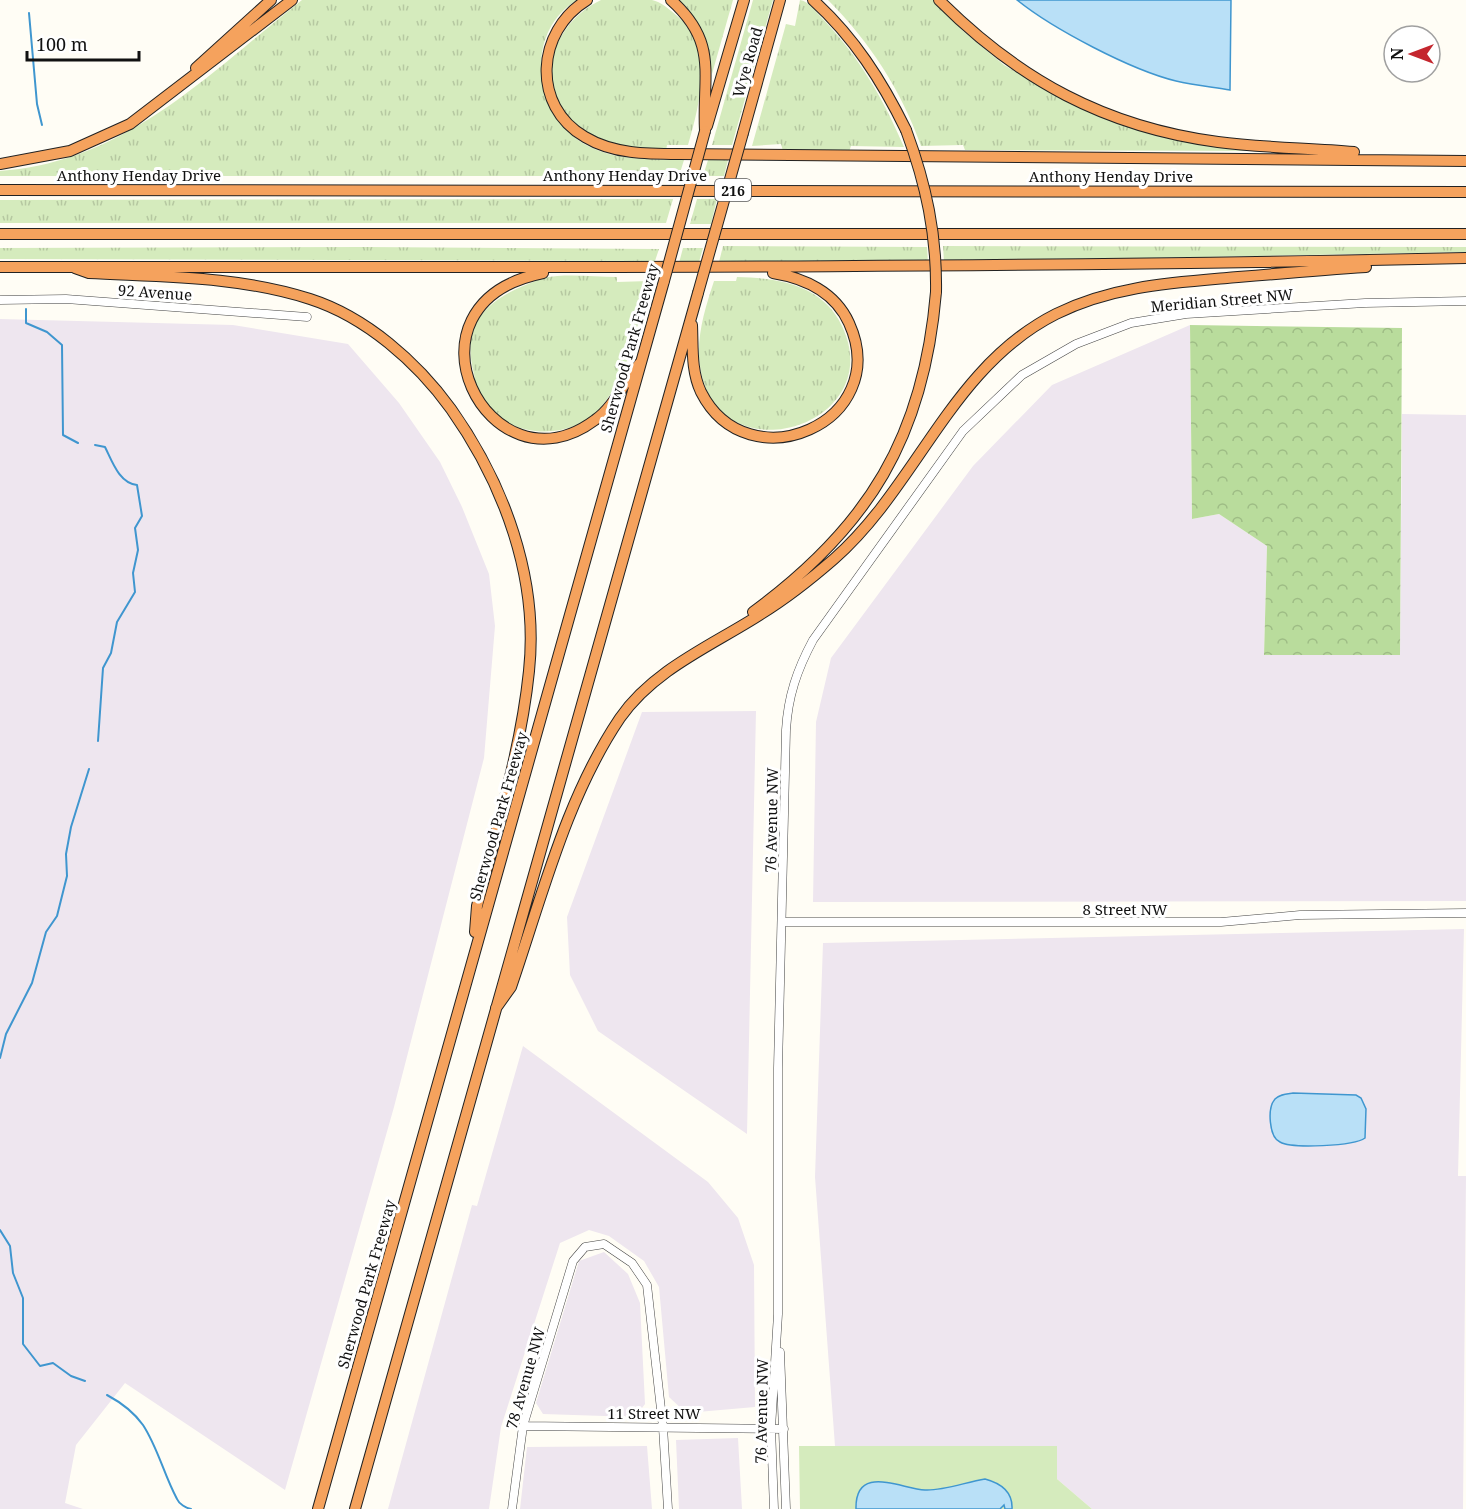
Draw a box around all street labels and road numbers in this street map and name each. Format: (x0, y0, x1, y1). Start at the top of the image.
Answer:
street label: Wye Road (727, 25, 767, 99)
street label: Anthony Henday Drive (57, 165, 221, 185)
street label: Anthony Henday Drive (543, 165, 707, 185)
street label: Anthony Henday Drive (1029, 166, 1193, 186)
road number: 216 (715, 179, 751, 201)
street label: Sherwood Park Freeway (595, 261, 663, 435)
street label: 92 Avenue (117, 279, 193, 305)
street label: Meridian Street NW (1150, 284, 1294, 316)
street label: Sherwood Park Freeway (464, 729, 532, 903)
street label: 76 Avenue NW (760, 767, 782, 873)
street label: 8 Street NW (1082, 899, 1168, 919)
street label: Sherwood Park Freeway (332, 1197, 400, 1371)
street label: 78 Avenue NW (501, 1324, 549, 1431)
street label: 76 Avenue NW (750, 1358, 772, 1464)
street label: 11 Street NW (607, 1403, 701, 1423)

